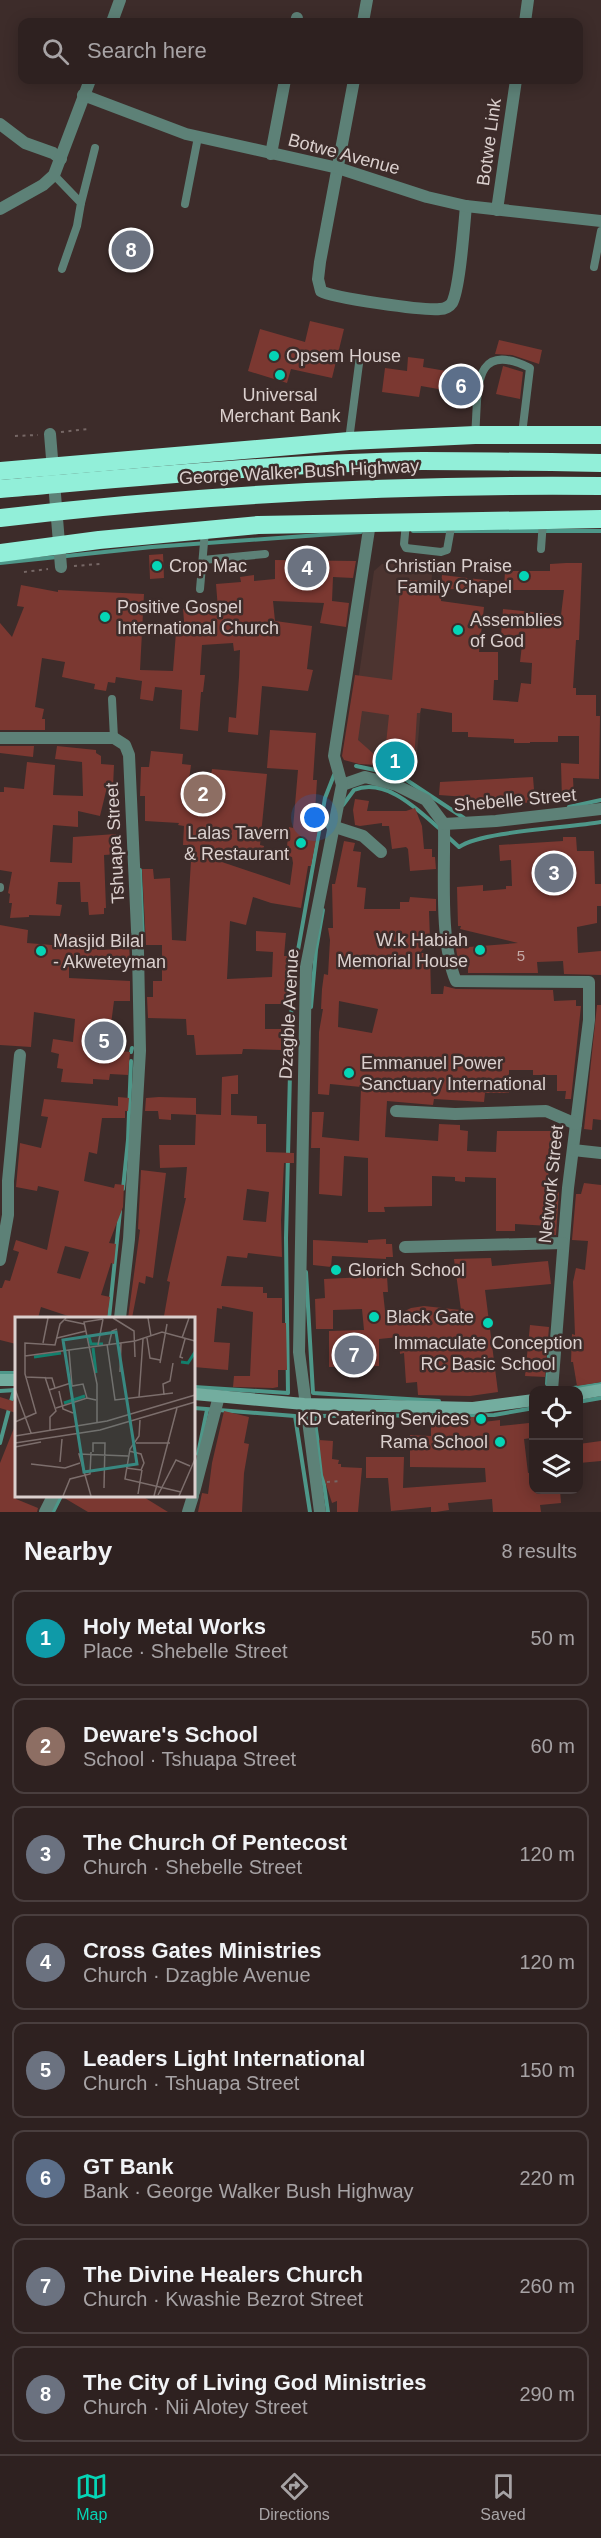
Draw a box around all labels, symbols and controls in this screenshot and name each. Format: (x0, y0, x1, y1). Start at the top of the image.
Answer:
search box (18, 18, 583, 84)
icon: search (39, 35, 72, 68)
text: Search here (87, 38, 207, 63)
street label: Botwe Link (473, 96, 505, 187)
street label: Botwe Avenue (286, 129, 402, 179)
pin: 8 (112, 228, 150, 272)
place label: Opsem House (286, 346, 401, 366)
marker: Opsem House (267, 349, 281, 363)
pin: 6 (442, 364, 480, 408)
marker: Universal Merchant Bank (273, 368, 287, 382)
place label: Universal Merchant Bank (219, 385, 342, 426)
street label: George Walker Bush Highway (178, 456, 420, 488)
pin: 4 (288, 546, 326, 590)
place label: Crop Mac (169, 556, 247, 576)
place label: Christian Praise Family Chapel (385, 556, 512, 597)
marker: Crop Mac (150, 559, 164, 573)
marker: Christian Praise Family Chapel (517, 569, 531, 583)
place label: Positive Gospel International Church (117, 597, 279, 638)
marker: Positive Gospel International Church (98, 610, 112, 624)
place label: Assemblies of God (470, 610, 562, 651)
marker: Assemblies of God (451, 623, 465, 637)
pin: 1 (376, 738, 414, 783)
pin: 2 (184, 772, 222, 816)
street label: Tshuapa Street (102, 782, 128, 904)
street label: Shebelle Street (453, 785, 577, 815)
your location (300, 803, 329, 832)
place label: Lalas Tavern & Restaurant (184, 823, 289, 864)
marker: Lalas Tavern & Restaurant (294, 836, 308, 850)
pin: 3 (534, 850, 574, 896)
place label: W.k Habiah Memorial House (337, 930, 468, 971)
place label: Masjid Bilal - Akweteyman (53, 931, 166, 972)
marker: W.k Habiah Memorial House (473, 943, 487, 957)
marker: Masjid Bilal - Akweteyman (34, 944, 48, 958)
house number: 5 (517, 947, 525, 964)
street label: Dzagble Avenue (276, 948, 302, 1080)
pin: 5 (84, 1018, 124, 1064)
place label: Emmanuel Power Sanctuary International (361, 1053, 546, 1094)
marker: Emmanuel Power Sanctuary International (342, 1066, 356, 1080)
street label: Network Street (535, 1124, 567, 1244)
place label: Glorich School (348, 1260, 465, 1280)
marker: Glorich School (329, 1263, 343, 1277)
place label: Black Gate (386, 1307, 474, 1327)
marker: Black Gate (367, 1310, 381, 1324)
marker: Immaculate Conception RC Basic School (481, 1316, 495, 1330)
inset map (15, 1317, 195, 1497)
pin: 7 (334, 1332, 374, 1378)
place label: Immaculate Conception RC Basic School (393, 1333, 583, 1374)
map controls (529, 1386, 583, 1494)
button: locate (529, 1386, 583, 1440)
place label: KD Catering Services (297, 1409, 469, 1429)
marker: KD Catering Services (474, 1412, 488, 1426)
place label: Rama School (380, 1432, 488, 1452)
marker: Rama School (493, 1435, 507, 1449)
button: layers (529, 1440, 583, 1494)
text: Nearby (24, 1536, 112, 1566)
text: 8 results (501, 1540, 577, 1562)
text: Holy Metal Works (83, 1614, 266, 1639)
text: 1 (40, 1627, 51, 1649)
text: 50 m (531, 1627, 575, 1649)
text: Place · Shebelle Street (83, 1640, 288, 1662)
text: Deware's School (83, 1722, 258, 1747)
text: 2 (40, 1735, 51, 1757)
text: 60 m (531, 1735, 575, 1757)
text: School · Tshuapa Street (83, 1748, 296, 1770)
text: The Church Of Pentecost (83, 1830, 347, 1855)
text: 3 (40, 1843, 51, 1865)
text: 120 m (519, 1843, 575, 1865)
text: Church · Shebelle Street (83, 1856, 302, 1878)
text: Cross Gates Ministries (83, 1938, 321, 1963)
text: 4 (40, 1951, 51, 1973)
text: 120 m (519, 1951, 575, 1973)
text: Church · Dzagble Avenue (83, 1964, 311, 1986)
text: Leaders Light International (83, 2046, 365, 2071)
text: 5 (40, 2059, 51, 2081)
text: 150 m (519, 2059, 575, 2081)
text: Church · Tshuapa Street (83, 2072, 299, 2094)
text: GT Bank (83, 2154, 173, 2179)
text: 6 (40, 2167, 51, 2189)
text: 220 m (519, 2167, 575, 2189)
text: Bank · George Walker Bush Highway (83, 2180, 414, 2202)
text: The Divine Healers Church (83, 2262, 363, 2287)
text: 7 (40, 2275, 51, 2297)
text: 260 m (519, 2275, 575, 2297)
text: Church · Kwashie Bezrot Street (83, 2288, 363, 2310)
text: The City of Living God Ministries (83, 2370, 426, 2395)
text: 8 (40, 2383, 51, 2405)
text: 290 m (519, 2383, 575, 2405)
text: Church · Nii Alotey Street (83, 2396, 308, 2418)
tab: Map (75, 2470, 108, 2524)
tab: Directions (259, 2470, 330, 2524)
tab: Saved (480, 2470, 526, 2524)

